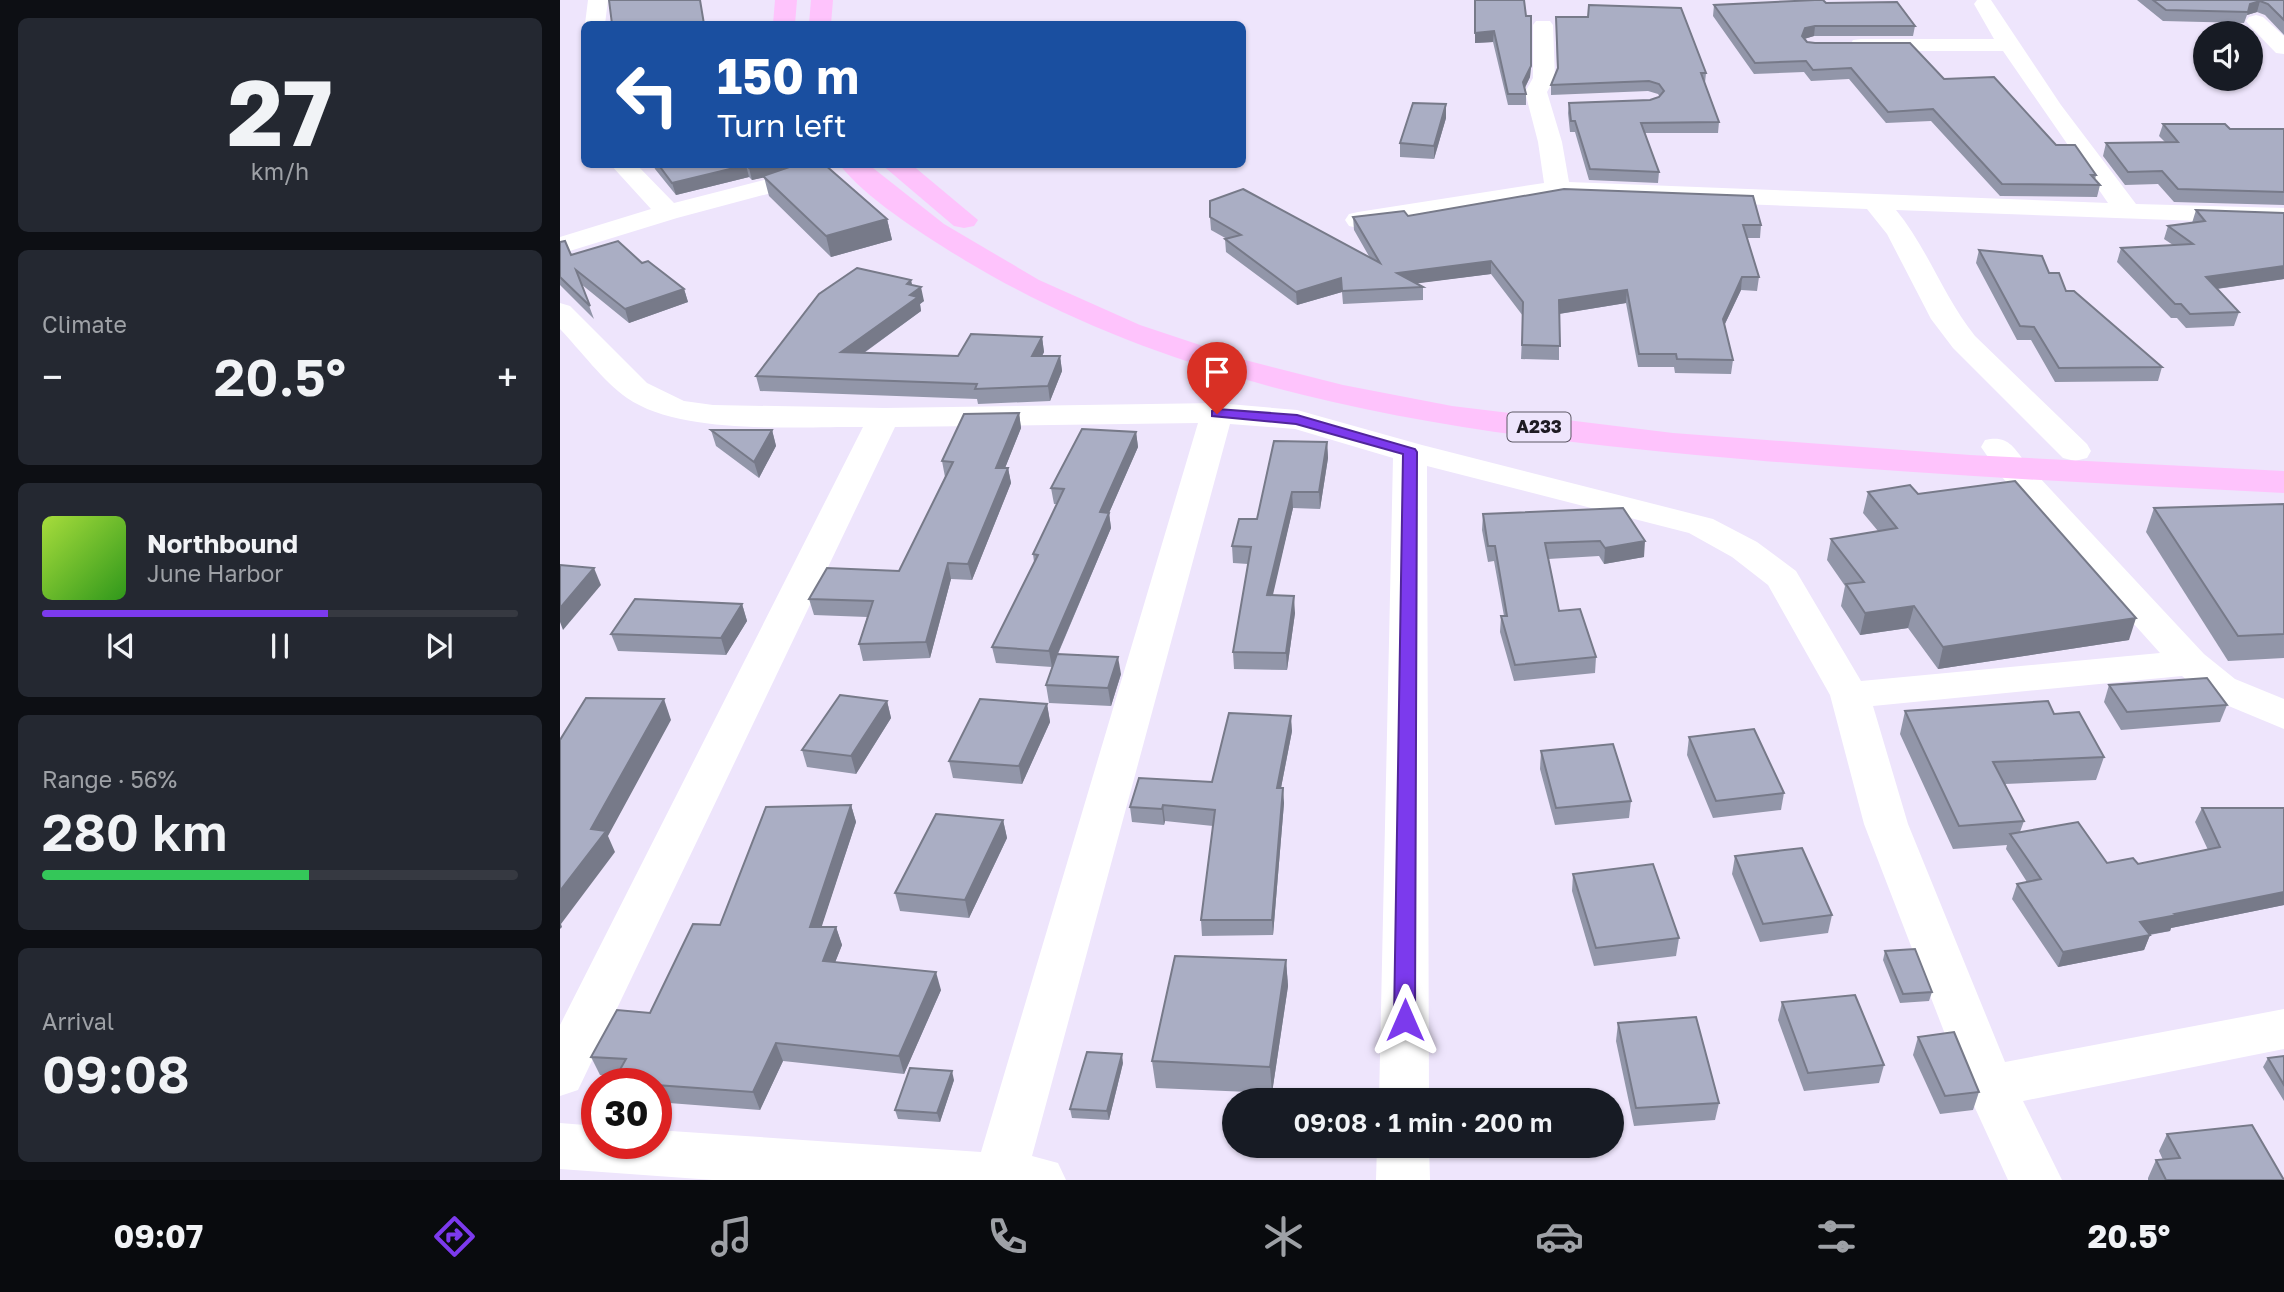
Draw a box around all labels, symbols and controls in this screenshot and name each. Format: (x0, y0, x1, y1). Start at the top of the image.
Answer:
map controls (2193, 21, 2263, 91)
button: sound (2193, 21, 2263, 91)
text: 150 m (717, 46, 859, 105)
icon: left (602, 49, 693, 140)
text: 27 (227, 57, 333, 166)
text: Turn left (717, 106, 846, 144)
text: km/h (251, 157, 309, 185)
text: Climate (42, 310, 127, 338)
pin (1187, 342, 1247, 414)
text: 20.5° (214, 345, 346, 407)
icon: arrive (1198, 353, 1236, 391)
text: − (42, 354, 63, 399)
text: + (497, 354, 518, 399)
road number: A233 (1508, 412, 1570, 442)
text: Northbound (147, 528, 298, 559)
text: June Harbor (147, 559, 283, 587)
icon: previous (102, 627, 140, 665)
icon: pause (261, 627, 299, 665)
icon: next (420, 627, 458, 665)
text: Range · 56% (42, 765, 177, 793)
text: 280 km (42, 800, 227, 862)
position arrow (1368, 983, 1442, 1057)
text: Arrival (42, 1007, 114, 1035)
text: 09:08 (42, 1042, 190, 1104)
speed limit sign: 30 (581, 1068, 672, 1159)
text: 09:08 · 1 min · 200 m (1293, 1107, 1553, 1138)
icon: directions (430, 1212, 479, 1261)
icon: music (707, 1212, 756, 1261)
icon: phone (983, 1212, 1032, 1261)
icon: climate (1259, 1212, 1308, 1261)
icon: car (1535, 1212, 1584, 1261)
icon: filters (1812, 1212, 1861, 1261)
text: 09:07 (114, 1217, 203, 1255)
text: 20.5° (2088, 1217, 2170, 1255)

